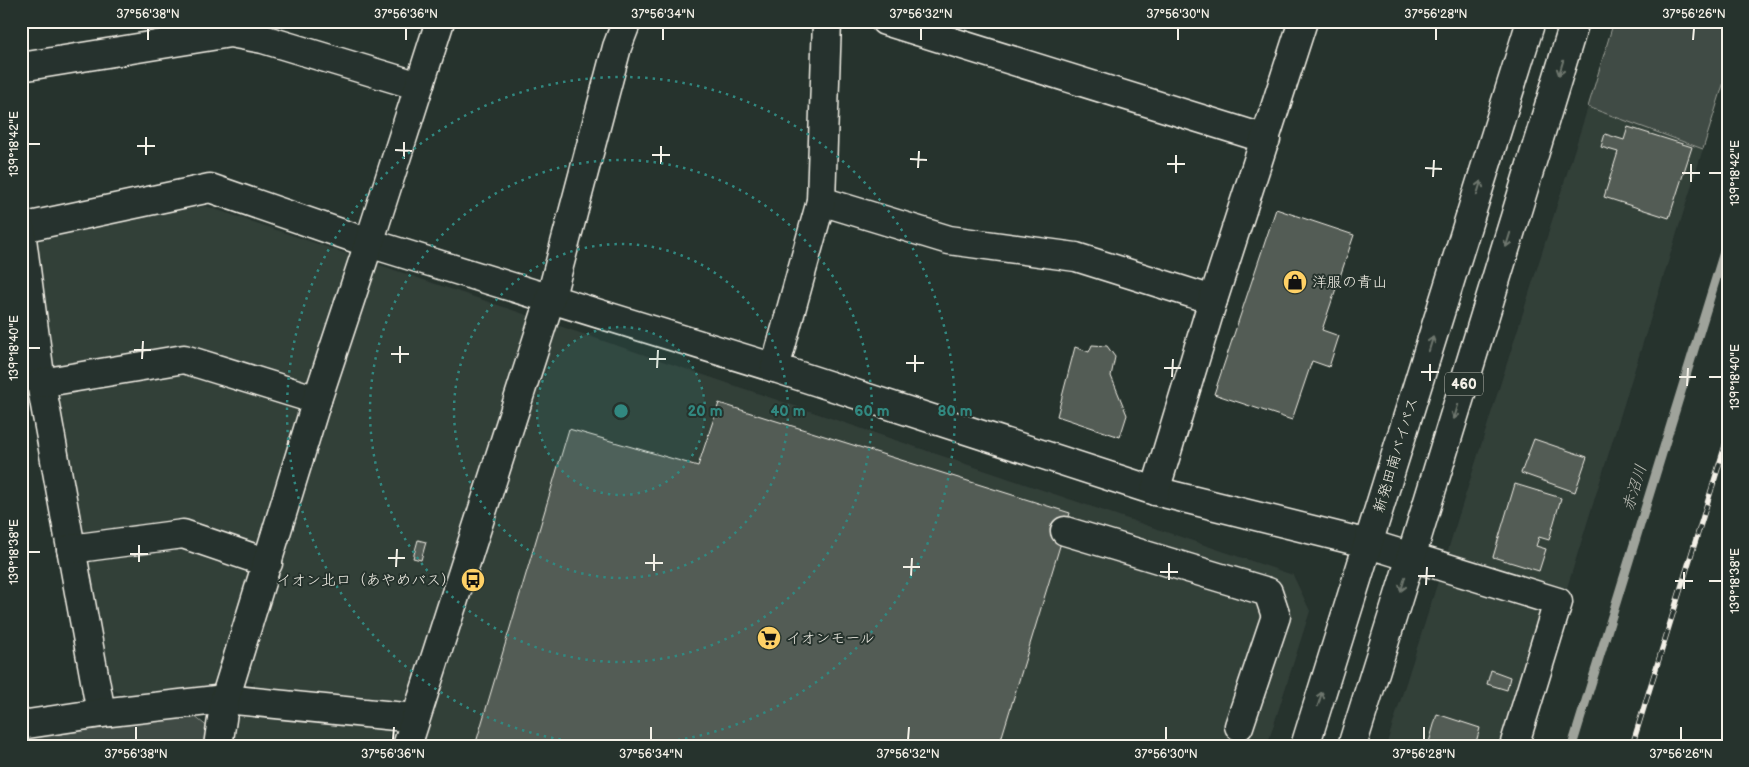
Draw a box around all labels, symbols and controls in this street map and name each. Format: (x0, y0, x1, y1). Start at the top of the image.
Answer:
text: 37°56'38"N (116, 7, 180, 22)
text: 37°56'36"N (374, 7, 438, 22)
text: 37°56'34"N (631, 7, 695, 22)
text: 37°56'32"N (889, 7, 953, 22)
text: 37°56'30"N (1146, 7, 1210, 22)
text: 37°56'28"N (1404, 7, 1468, 22)
text: 37°56'26"N (1662, 7, 1726, 22)
one-way arrow (1555, 60, 1565, 76)
text: 139°18'42"E (7, 111, 22, 177)
text: 139°18'42"E (1728, 140, 1743, 206)
one-way arrow (1475, 181, 1484, 197)
one-way arrow (1503, 232, 1513, 248)
shop icon: 洋服の青山 (1282, 269, 1308, 295)
place label: 洋服の青山 (1312, 273, 1387, 292)
text: 139°18'40"E (7, 315, 22, 381)
one-way arrow (1426, 336, 1436, 352)
text: 139°18'40"E (1728, 344, 1743, 410)
road number: 460 (1445, 372, 1483, 396)
street label: 新発田南バイパス (1369, 395, 1423, 515)
centre of rings (612, 402, 630, 420)
text: 20 m (688, 402, 723, 421)
text: 40 m (770, 402, 806, 421)
text: 60 m (854, 402, 890, 421)
text: 80 m (937, 402, 973, 421)
one-way arrow (1450, 404, 1460, 420)
water label: 赤沼川 (1619, 462, 1651, 514)
text: 139°18'38"E (7, 519, 22, 585)
text: 139°18'38"E (1728, 548, 1743, 614)
bus stop icon: イオン北口（あやめバス） (460, 567, 486, 593)
place label: イオン北口（あやめバス） (277, 571, 456, 590)
one-way arrow (1398, 576, 1407, 592)
supermarket icon: イオンモール (756, 625, 782, 651)
place label: イオンモール (786, 629, 875, 648)
one-way arrow (1315, 692, 1325, 708)
text: 37°56'38"N (104, 747, 168, 762)
text: 37°56'36"N (361, 747, 425, 762)
text: 37°56'34"N (619, 747, 683, 762)
text: 37°56'32"N (876, 747, 940, 762)
text: 37°56'30"N (1134, 747, 1198, 762)
text: 37°56'28"N (1392, 747, 1456, 762)
text: 37°56'26"N (1649, 747, 1713, 762)

